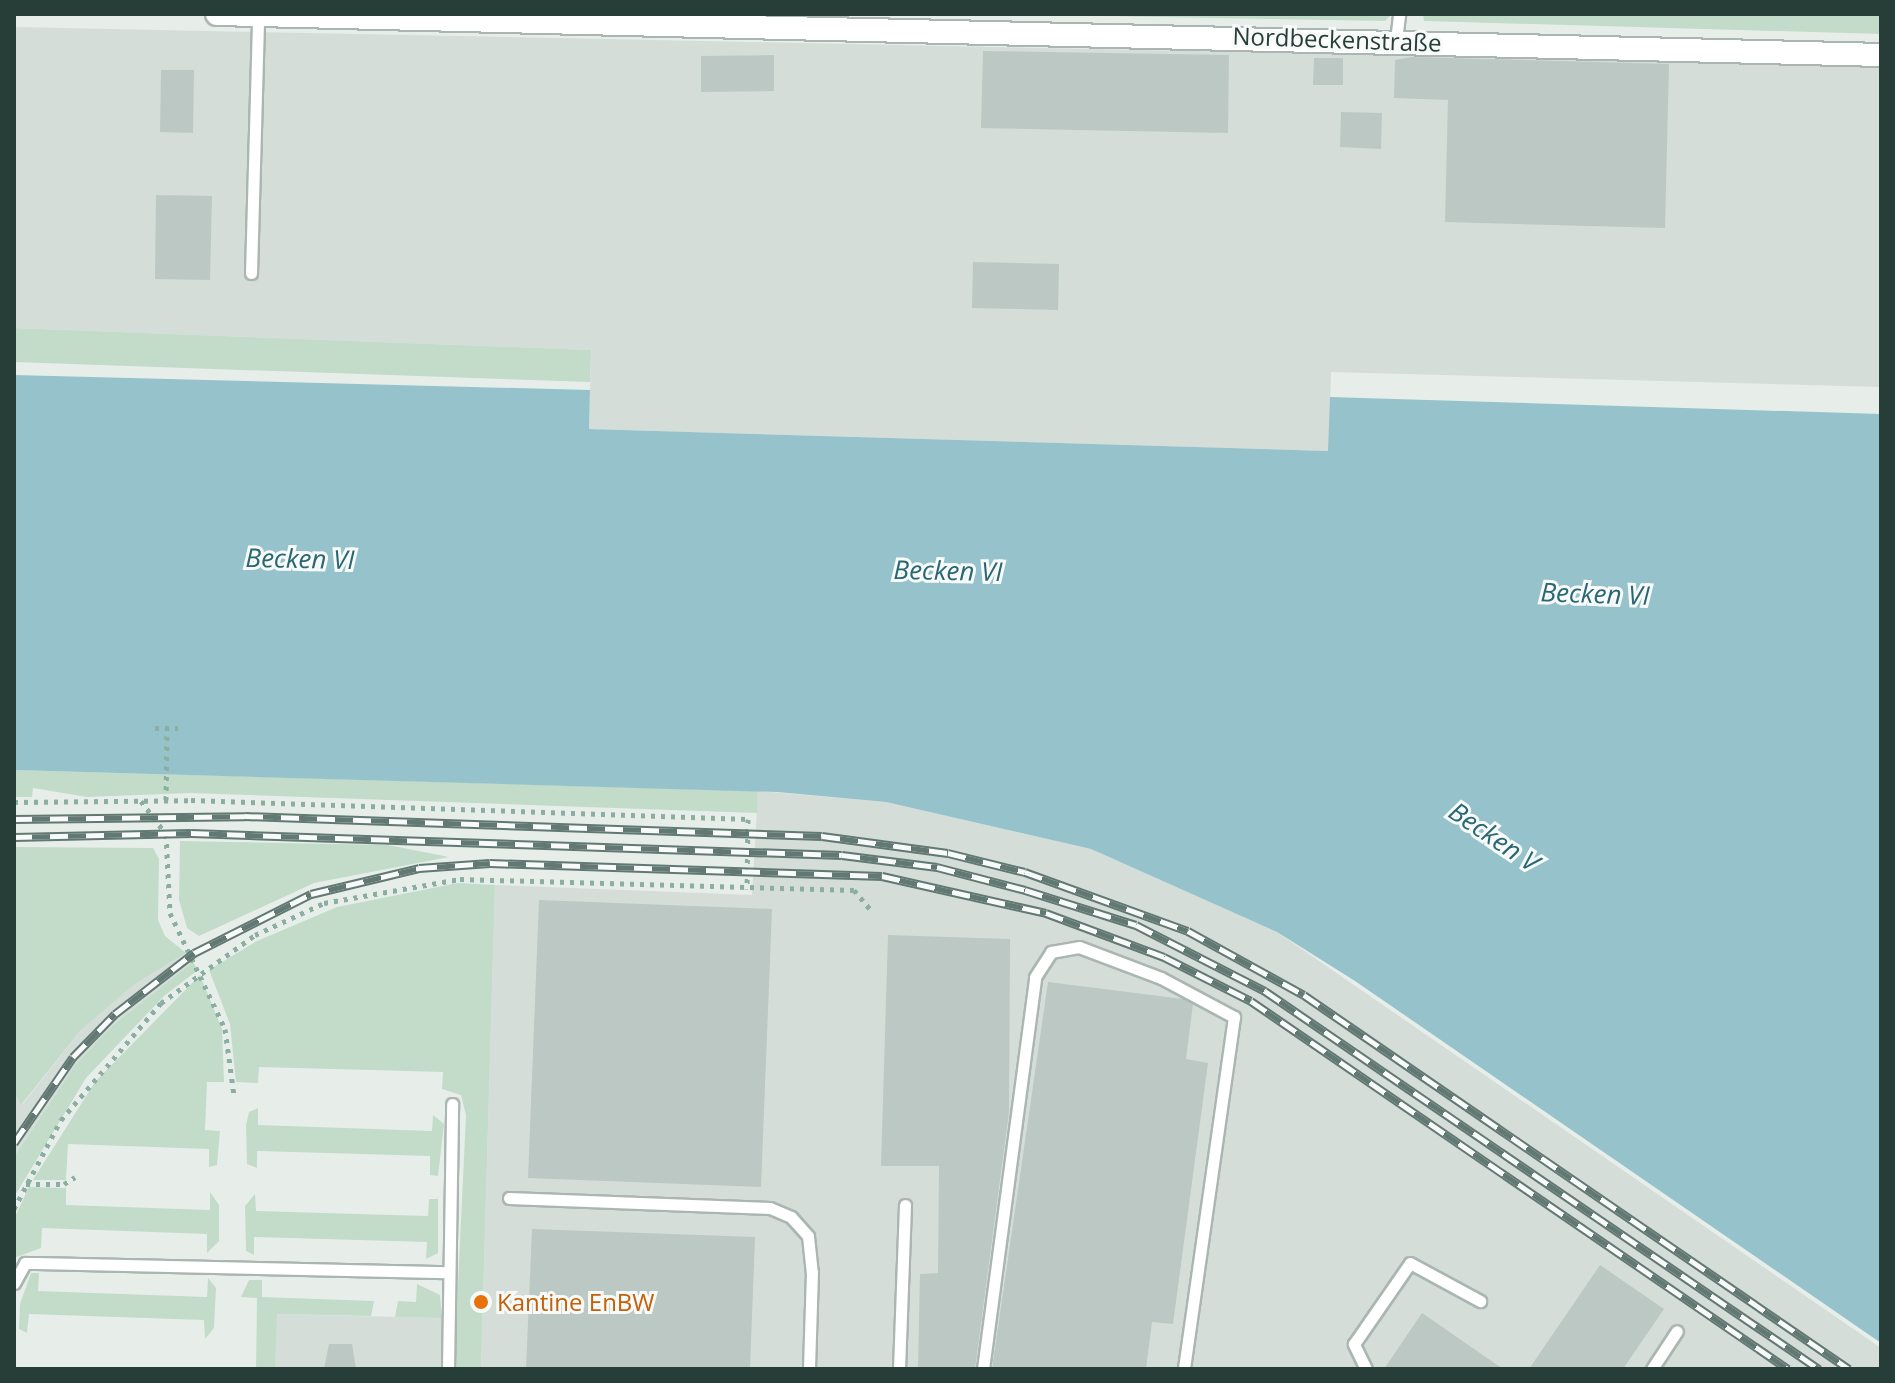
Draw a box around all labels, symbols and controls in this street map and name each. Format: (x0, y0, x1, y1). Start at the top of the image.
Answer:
street label: Nordbeckenstraße (1232, 21, 1442, 57)
water label: Becken VI (245, 542, 355, 576)
water label: Becken VI (893, 554, 1003, 588)
water label: Becken VI (1540, 577, 1650, 611)
water label: Becken V (1443, 796, 1545, 878)
place label: Kantine EnBW (497, 1288, 655, 1316)
marker: Kantine EnBW (472, 1293, 490, 1311)

